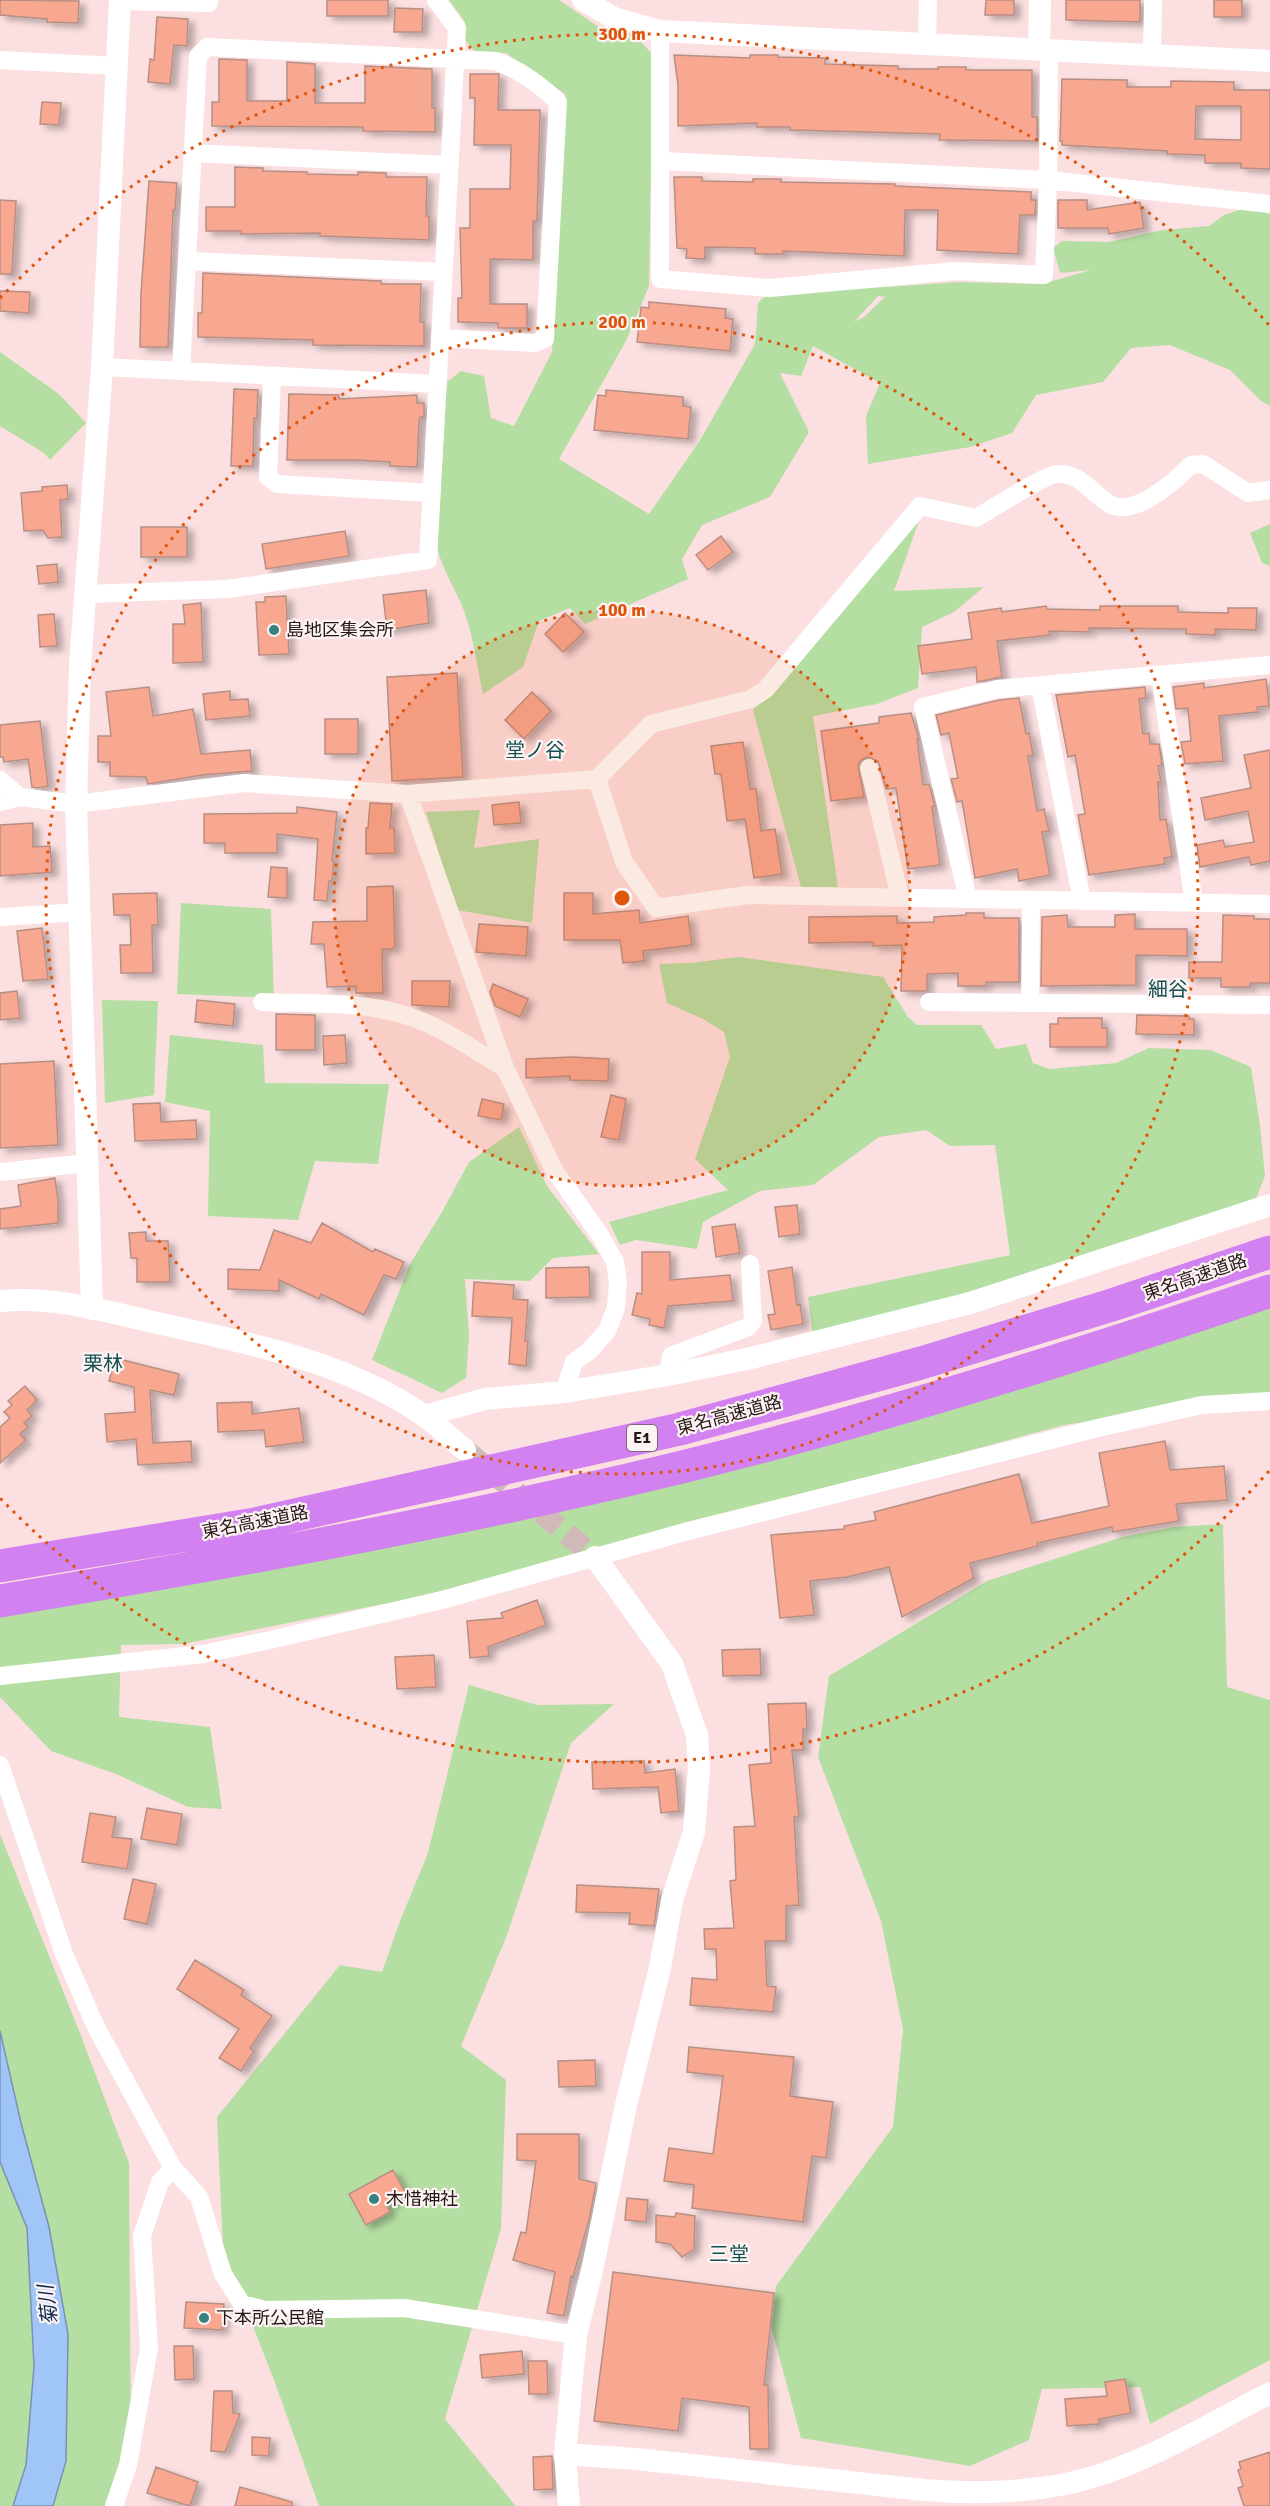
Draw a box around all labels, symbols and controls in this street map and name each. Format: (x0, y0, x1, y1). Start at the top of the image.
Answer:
text: 300 m (598, 23, 646, 45)
text: 200 m (598, 311, 646, 333)
text: 100 m (598, 599, 646, 621)
place label: 島地区集会所 (286, 619, 394, 641)
marker: 島地区集会所 (267, 623, 281, 637)
district label: 堂ノ谷 (505, 738, 565, 763)
centre of rings (612, 888, 632, 908)
district label: 細谷 (1148, 977, 1188, 1002)
street label: 東名高速道路 (1140, 1249, 1250, 1305)
district label: 栗林 (83, 1351, 123, 1376)
street label: 東名高速道路 (674, 1390, 784, 1440)
road number: E1 (627, 1425, 657, 1451)
street label: 東名高速道路 (200, 1501, 310, 1543)
place label: 木惜神社 (386, 2188, 458, 2210)
marker: 木惜神社 (367, 2192, 381, 2206)
district label: 三堂 (709, 2242, 749, 2267)
water label: 菊川 (33, 2282, 63, 2326)
place label: 下本所公民館 (216, 2307, 324, 2329)
marker: 下本所公民館 (197, 2311, 211, 2325)

